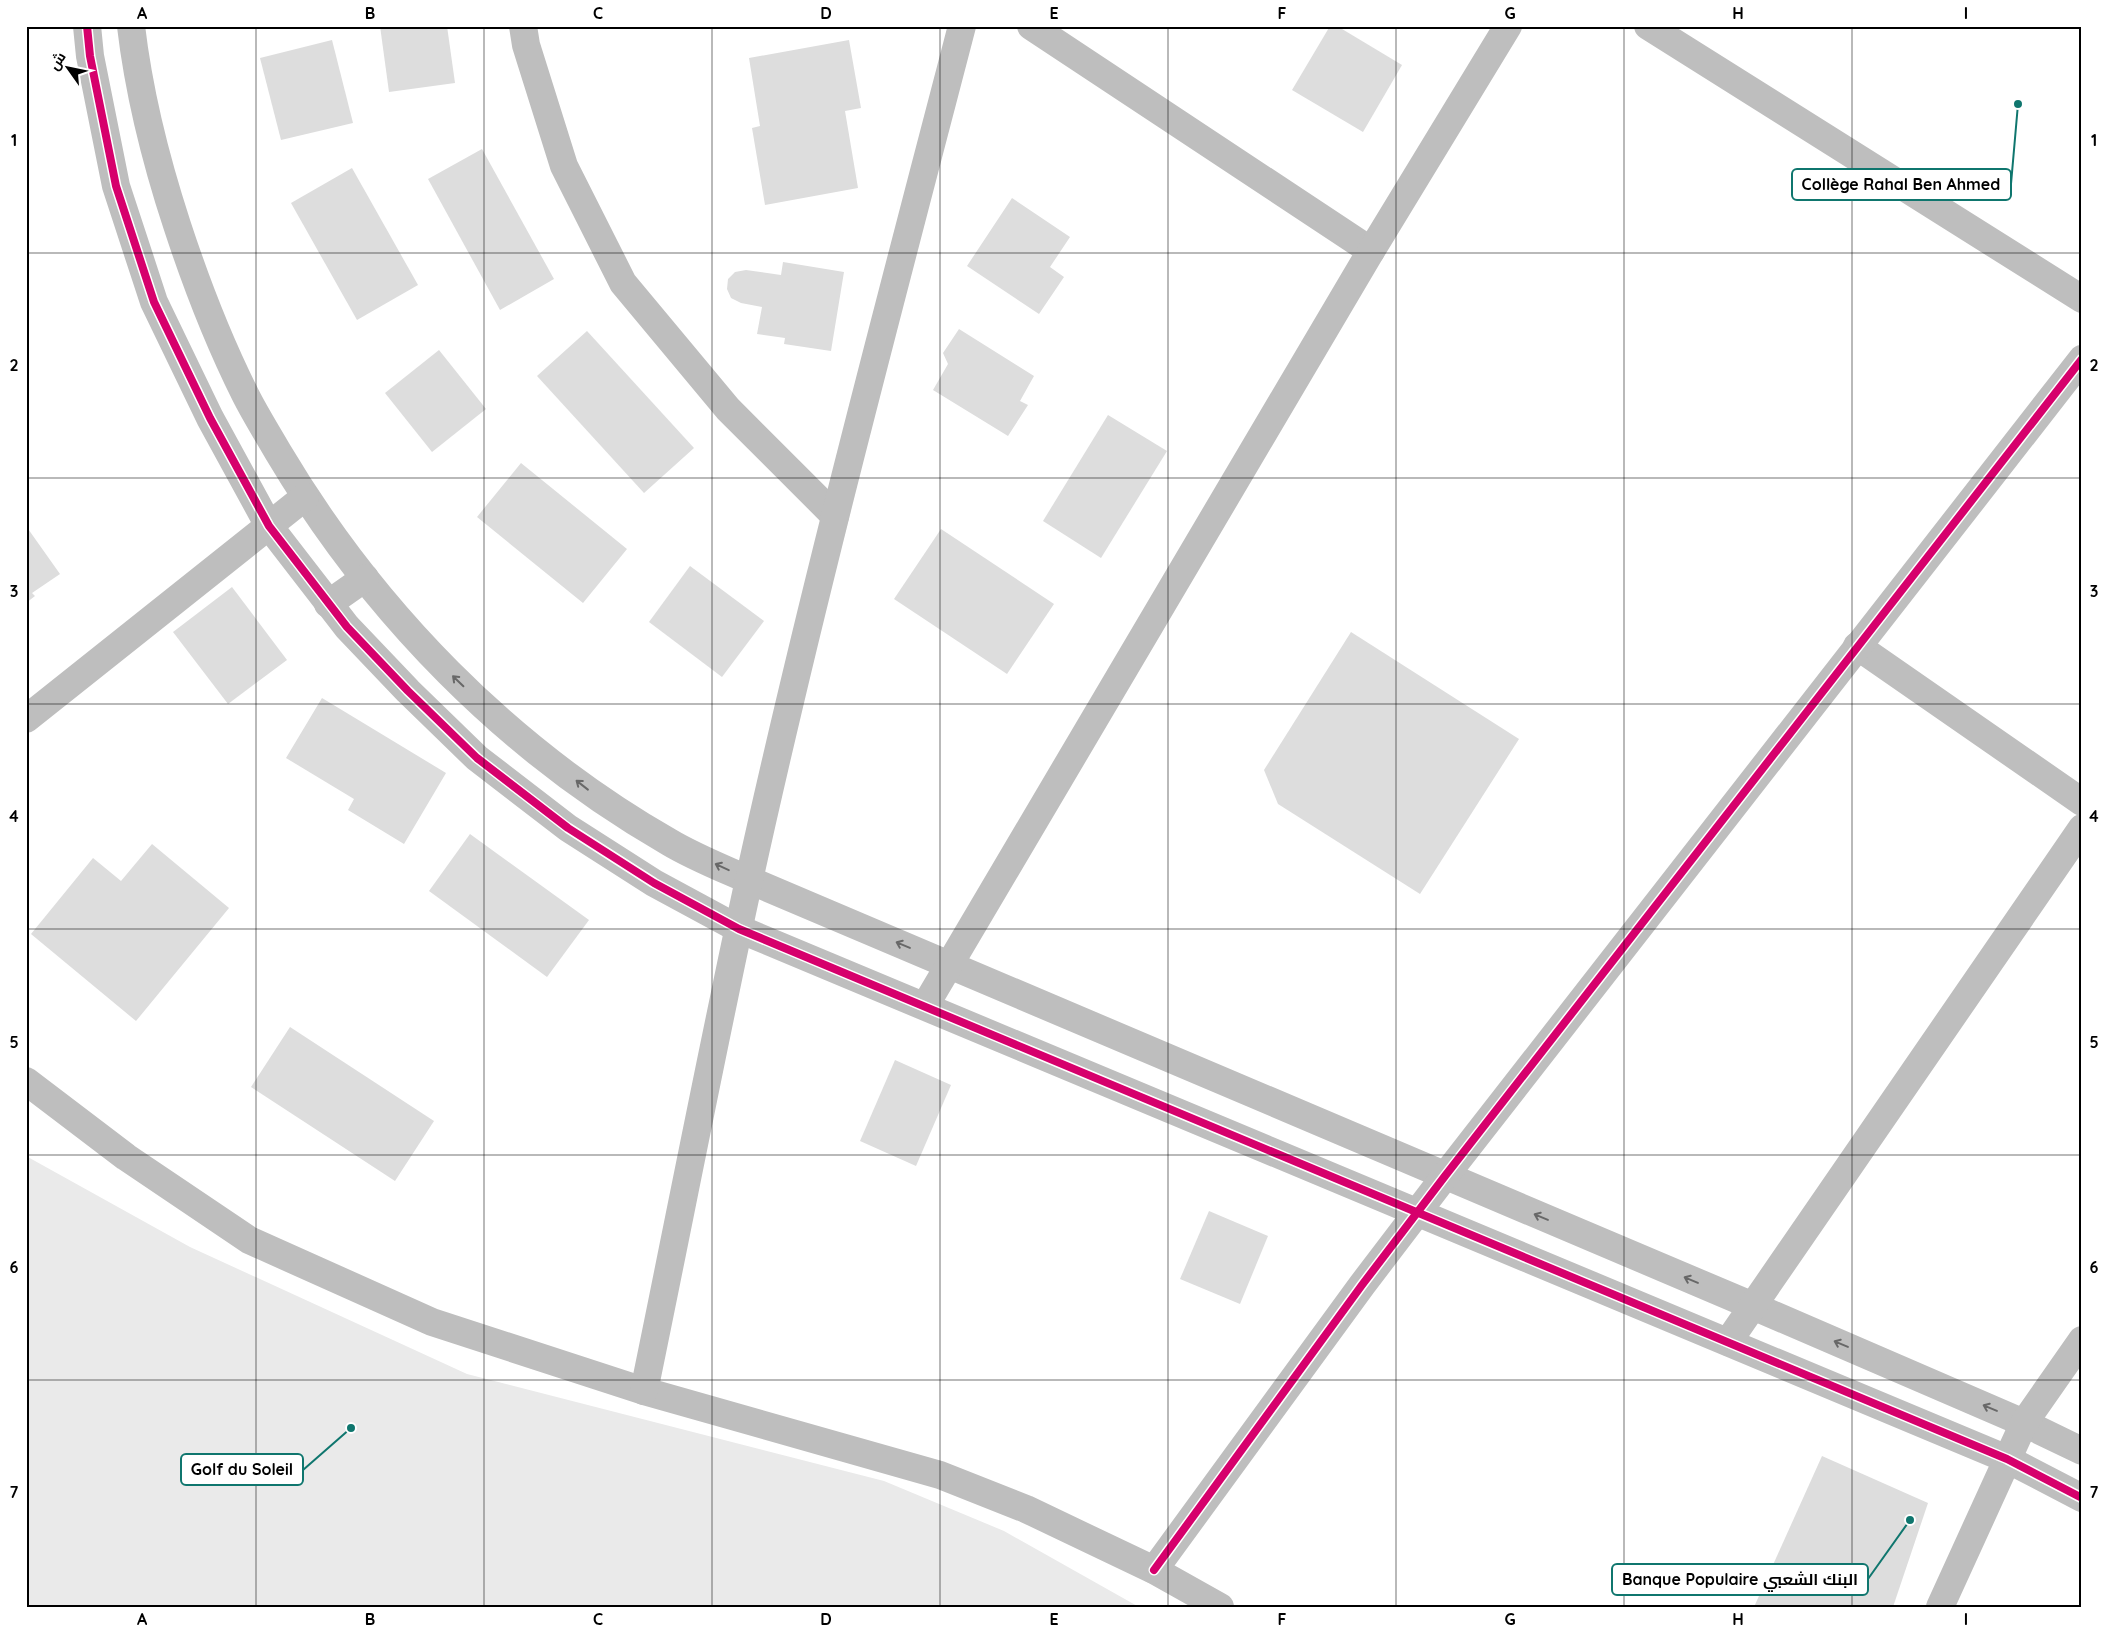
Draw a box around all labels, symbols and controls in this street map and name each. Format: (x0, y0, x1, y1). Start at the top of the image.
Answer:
text: A (137, 3, 148, 23)
text: B (365, 3, 375, 23)
text: C (593, 3, 603, 23)
text: D (820, 3, 832, 23)
text: E (1049, 3, 1059, 23)
text: F (1278, 3, 1287, 23)
text: G (1504, 3, 1516, 23)
text: H (1732, 3, 1744, 23)
text: I (1964, 3, 1968, 23)
north arrow (42, 42, 92, 92)
text: ش (45, 48, 70, 73)
text: 1 (11, 130, 17, 150)
text: 1 (2091, 130, 2097, 150)
callout: Collège Rahal Ben Ahmed (1792, 169, 2011, 200)
text: Collège Rahal Ben Ahmed (1802, 174, 2000, 194)
text: 2 (9, 355, 19, 375)
text: 2 (2089, 355, 2099, 375)
text: 3 (10, 581, 18, 601)
text: 3 (2090, 581, 2098, 601)
one-way arrow (451, 675, 464, 687)
one-way arrow (576, 780, 589, 791)
text: 4 (9, 806, 19, 826)
text: 4 (2089, 806, 2099, 826)
one-way arrow (714, 862, 729, 872)
one-way arrow (896, 940, 911, 949)
text: 5 (9, 1032, 19, 1052)
text: 5 (2089, 1032, 2099, 1052)
one-way arrow (1534, 1211, 1549, 1221)
text: 6 (10, 1257, 19, 1277)
text: 6 (2090, 1257, 2099, 1277)
one-way arrow (1684, 1275, 1699, 1285)
one-way arrow (1834, 1338, 1849, 1348)
one-way arrow (1983, 1402, 1998, 1412)
callout: Golf du Soleil (181, 1454, 303, 1485)
text: Golf du Soleil (191, 1459, 293, 1479)
text: 7 (10, 1482, 19, 1502)
text: 7 (2090, 1482, 2099, 1502)
callout: Banque Populaire البنك الشعبي (1612, 1564, 1868, 1595)
text: Banque Populaire البنك الشعبي (1622, 1569, 1858, 1592)
text: A (137, 1609, 148, 1629)
text: B (365, 1609, 375, 1629)
text: C (593, 1609, 603, 1629)
text: D (820, 1609, 832, 1629)
text: E (1049, 1609, 1059, 1629)
text: F (1278, 1609, 1287, 1629)
text: G (1504, 1609, 1516, 1629)
text: H (1732, 1609, 1744, 1629)
text: I (1964, 1609, 1968, 1629)

